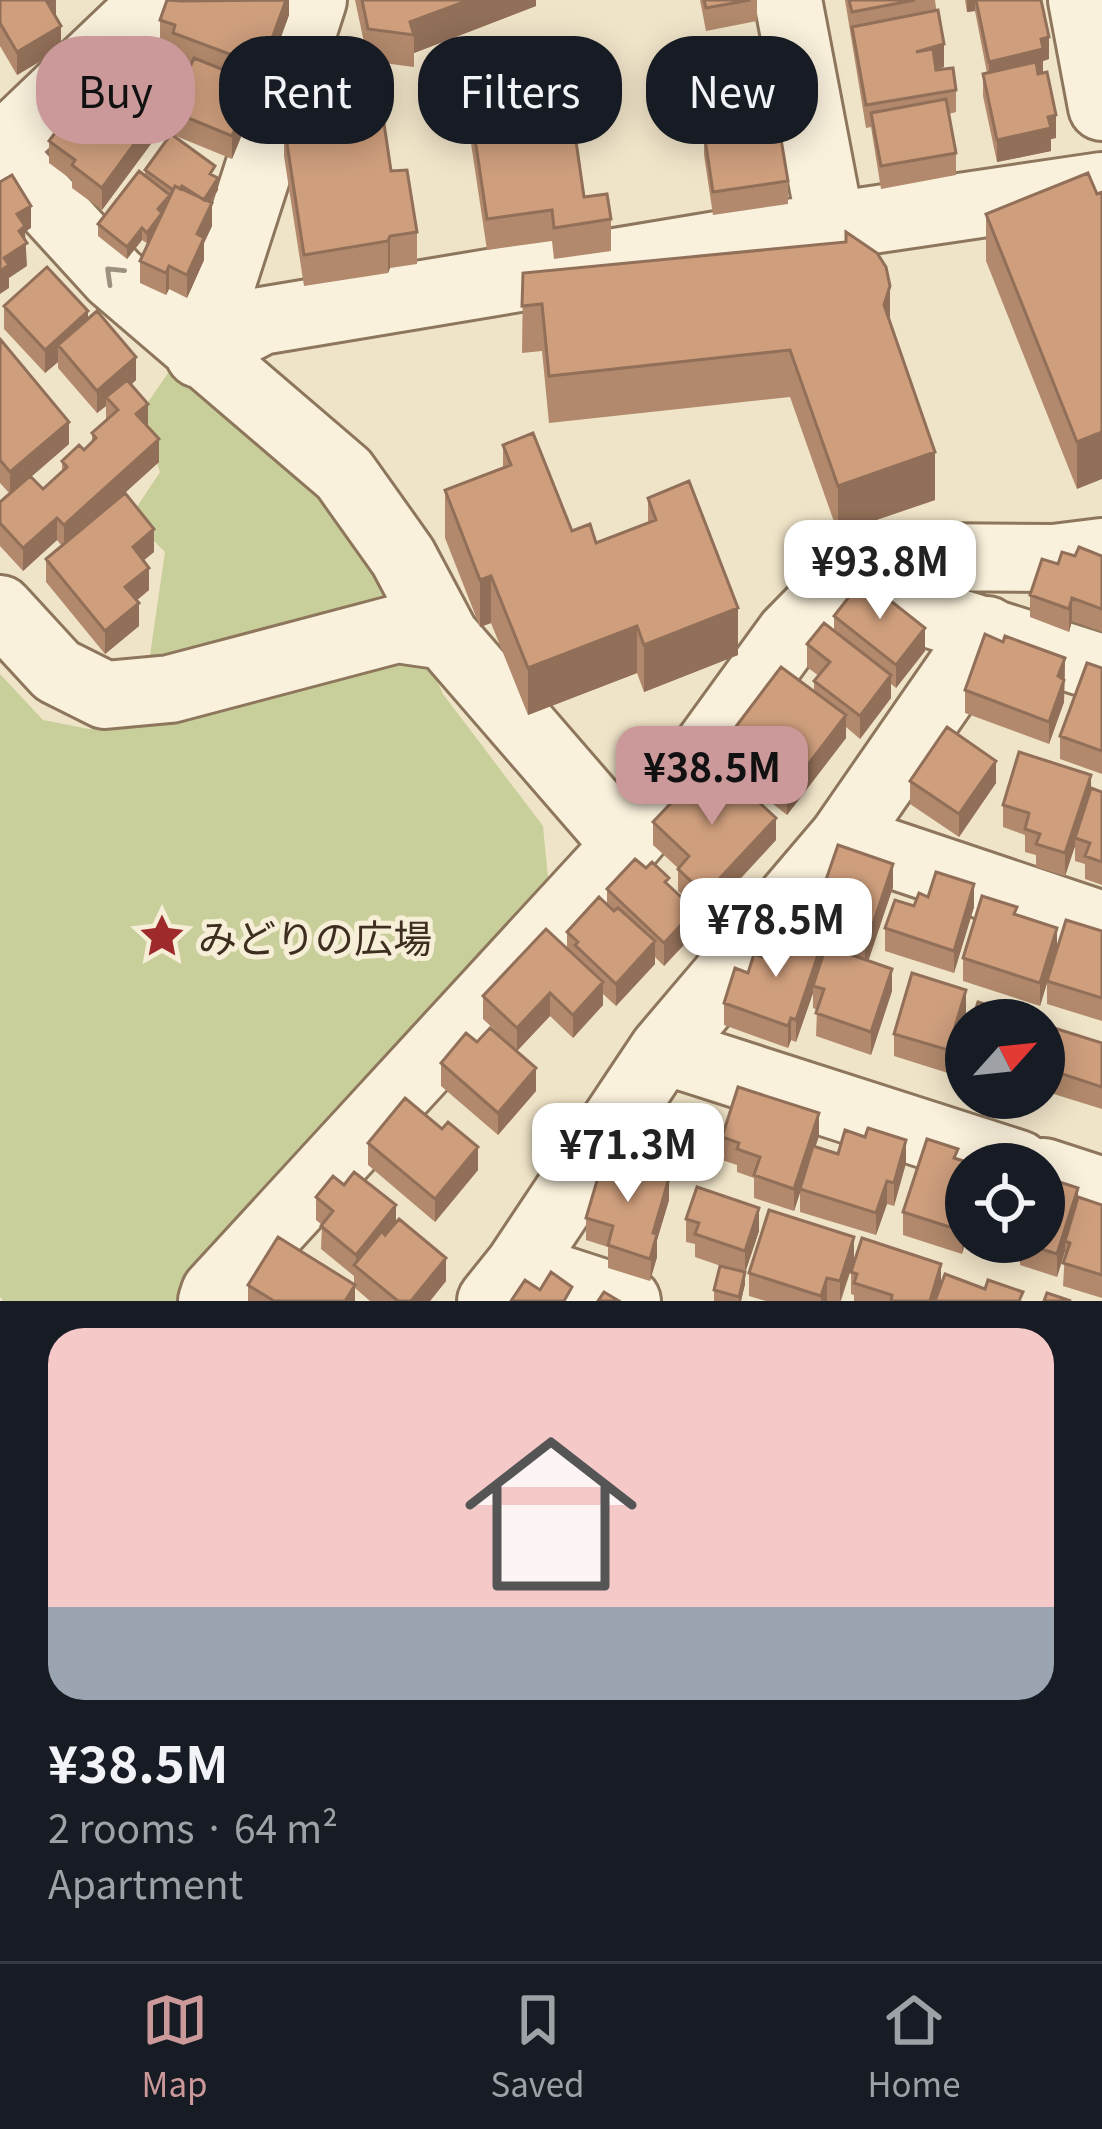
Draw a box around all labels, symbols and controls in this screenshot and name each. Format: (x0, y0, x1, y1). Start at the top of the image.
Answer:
chip: Buy (36, 36, 195, 144)
chip: Rent (219, 36, 394, 144)
chip: Filters (418, 36, 622, 144)
chip: New (646, 36, 818, 144)
one-way arrow (105, 267, 127, 289)
pin: ¥93.8M (782, 520, 978, 622)
text: ¥93.8M (811, 531, 949, 587)
pin: ¥38.5M (614, 726, 810, 828)
text: ¥38.5M (643, 737, 781, 793)
pin: ¥78.5M (678, 878, 874, 980)
text: ¥78.5M (707, 889, 845, 945)
place label: みどりの広場 (198, 908, 432, 964)
place icon: みどりの広場 (137, 911, 187, 961)
north arrow (945, 999, 1065, 1119)
map controls (945, 999, 1065, 1263)
pin: ¥71.3M (530, 1103, 726, 1205)
text: ¥71.3M (559, 1114, 697, 1170)
button: locate (945, 1143, 1065, 1263)
icon: home (443, 1406, 659, 1622)
text: ¥38.5M (48, 1724, 228, 1798)
text: 2 rooms · 64 m² (48, 1798, 338, 1854)
text: Apartment (48, 1854, 243, 1910)
tab: Map (142, 1987, 208, 2107)
tab: Saved (491, 1987, 585, 2107)
tab: Home (868, 1987, 960, 2107)

